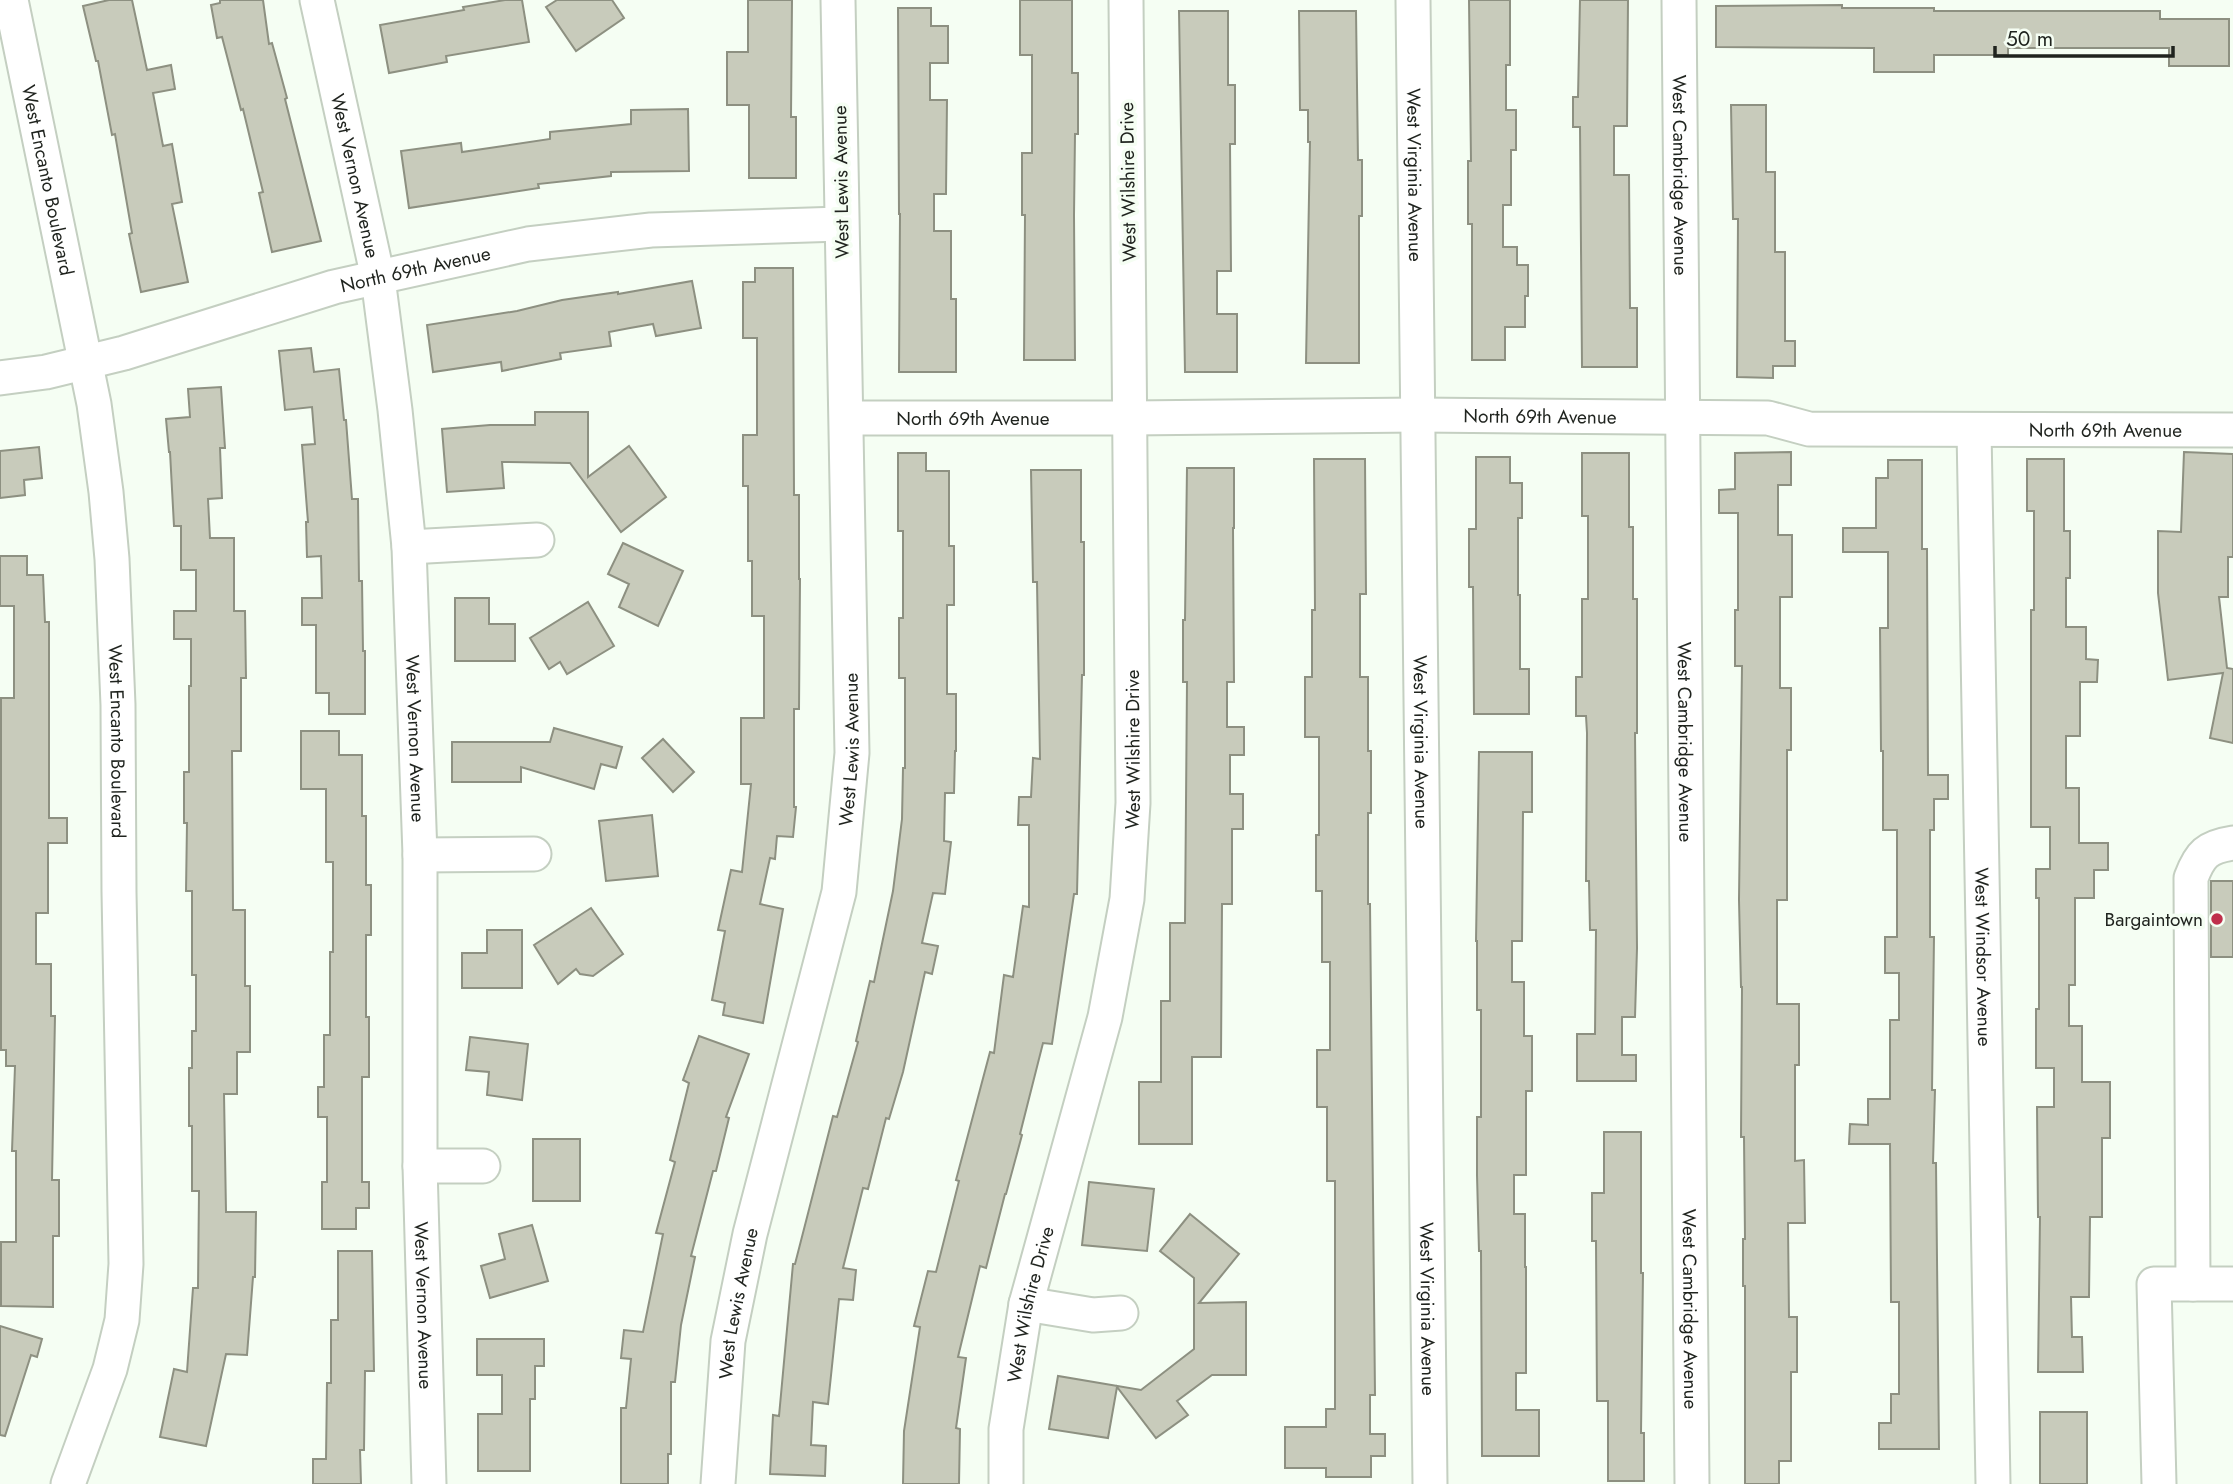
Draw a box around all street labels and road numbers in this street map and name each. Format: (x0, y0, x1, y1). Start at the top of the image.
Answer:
street label: West Cambridge Avenue (1666, 74, 1695, 276)
street label: West Encanto Boulevard (15, 82, 81, 278)
street label: West Virginia Avenue (1401, 88, 1430, 262)
street label: West Vernon Avenue (324, 91, 387, 261)
street label: West Wilshire Drive (1113, 102, 1143, 262)
street label: West Lewis Avenue (826, 105, 856, 259)
street label: North 69th Avenue (337, 239, 493, 299)
street label: North 69th Avenue (1463, 402, 1617, 430)
street label: North 69th Avenue (896, 405, 1050, 432)
street label: North 69th Avenue (2029, 416, 2182, 443)
street label: West Cambridge Avenue (1671, 641, 1700, 843)
street label: West Encanto Boulevard (102, 644, 132, 838)
street label: West Vernon Avenue (399, 654, 432, 823)
street label: West Virginia Avenue (1407, 655, 1436, 829)
street label: West Wilshire Drive (1118, 669, 1147, 830)
street label: West Lewis Avenue (832, 672, 866, 827)
street label: West Windsor Avenue (1968, 867, 1999, 1047)
street label: West Cambridge Avenue (1676, 1208, 1705, 1410)
street label: West Vernon Avenue (408, 1221, 440, 1390)
street label: West Virginia Avenue (1414, 1222, 1442, 1396)
street label: West Wilshire Drive (1000, 1223, 1060, 1385)
street label: West Lewis Avenue (712, 1224, 765, 1380)

